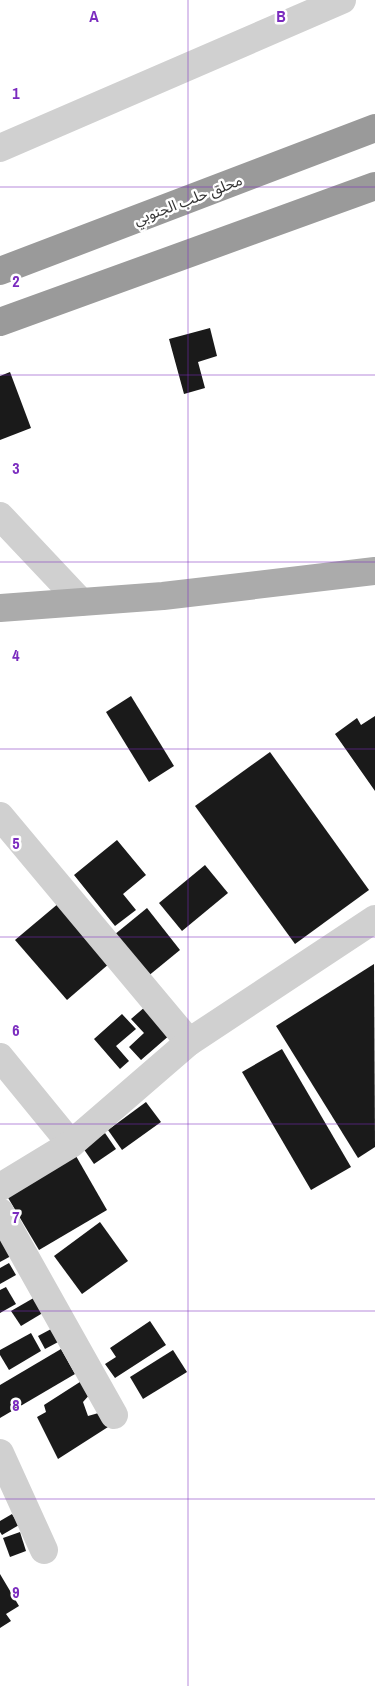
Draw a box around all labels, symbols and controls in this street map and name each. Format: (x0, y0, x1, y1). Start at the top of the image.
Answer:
text: A (89, 5, 99, 27)
text: B (276, 5, 286, 27)
text: 1 (12, 82, 20, 104)
street label: محلق حلب الجنوبي (130, 169, 246, 231)
text: 2 (12, 270, 20, 292)
text: 3 (12, 457, 20, 479)
text: 4 (12, 644, 20, 666)
text: 5 (12, 832, 20, 854)
text: 6 (12, 1019, 20, 1041)
text: 7 (12, 1206, 20, 1228)
text: 8 (12, 1394, 20, 1416)
text: 9 (12, 1581, 20, 1603)

